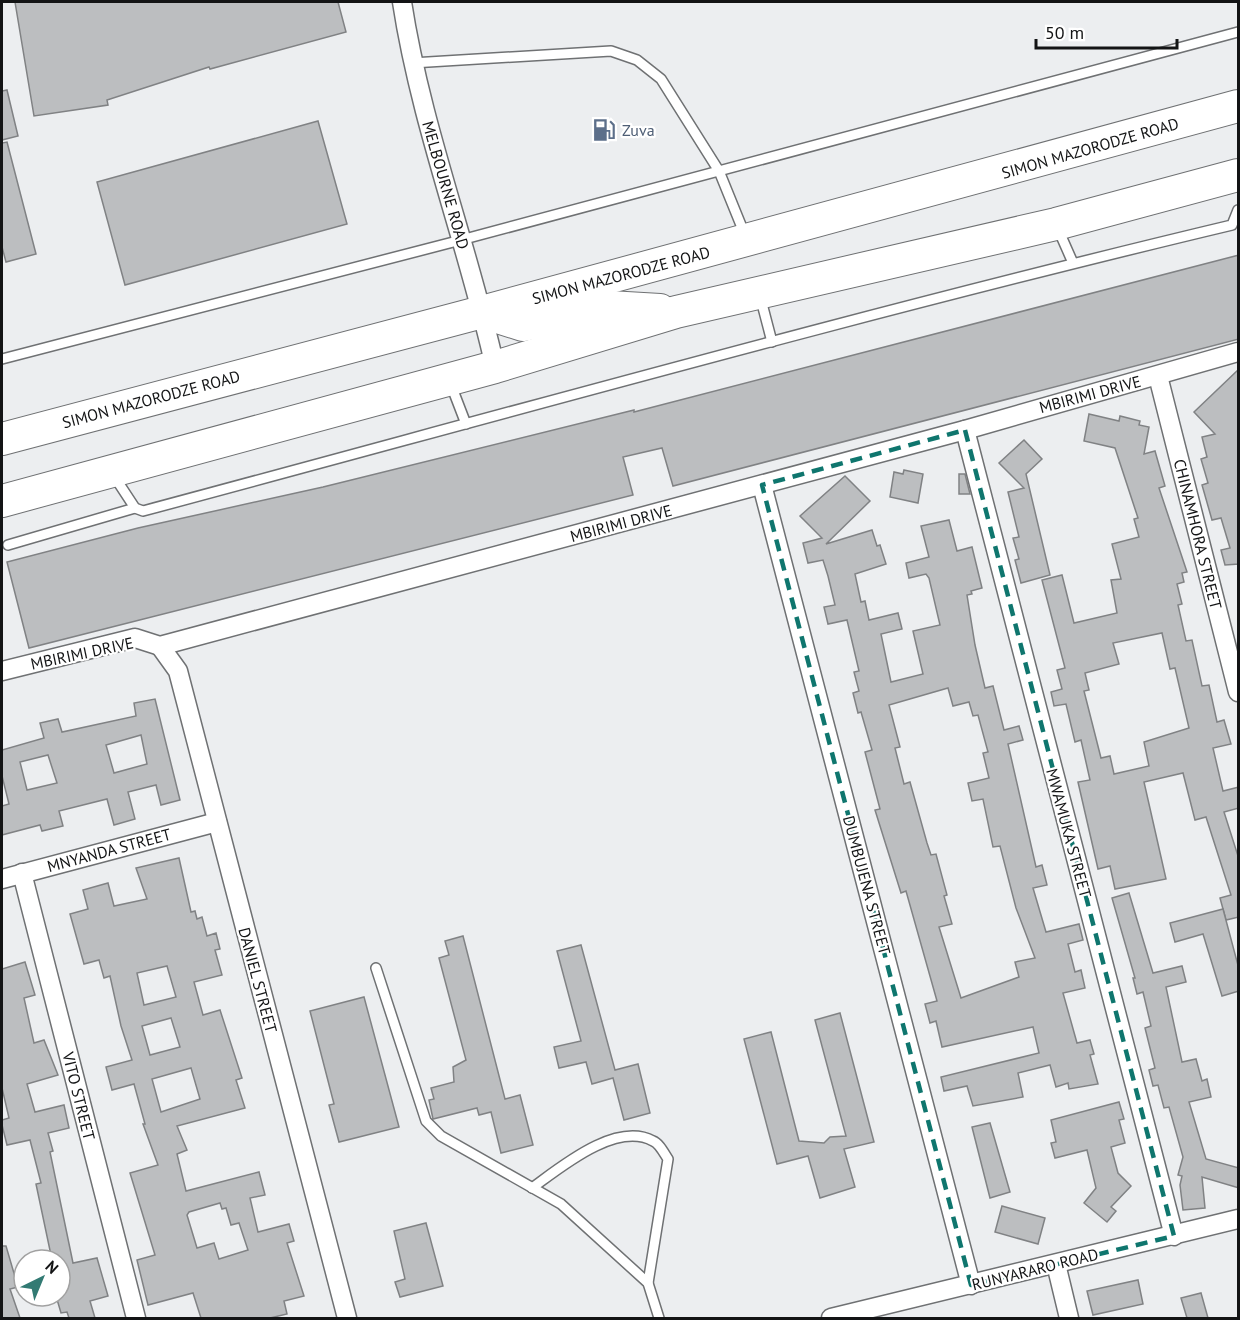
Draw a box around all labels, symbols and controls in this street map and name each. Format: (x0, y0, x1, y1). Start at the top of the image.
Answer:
scale bar (1036, 12, 1177, 50)
text: 50 m (1045, 21, 1084, 44)
street label: SIMON MAZORODZE ROAD (999, 113, 1181, 183)
fuel station icon: Zuva (591, 117, 617, 143)
street label: MELBOURNE ROAD (418, 119, 474, 251)
place label: Zuva (622, 120, 655, 140)
street label: SIMON MAZORODZE ROAD (530, 242, 712, 308)
street label: SIMON MAZORODZE ROAD (60, 366, 242, 432)
street label: MBIRIMI DRIVE (1037, 371, 1143, 417)
street label: CHINAMHORA STREET (1170, 457, 1226, 611)
street label: MBIRIMI DRIVE (568, 500, 674, 546)
street label: MBIRIMI DRIVE (29, 632, 135, 674)
street label: MWAMUKA STREET (1042, 766, 1096, 900)
street label: DUMBUJENA STREET (839, 813, 895, 957)
street label: MNYANDA STREET (45, 824, 173, 876)
street label: DANIEL STREET (234, 925, 282, 1035)
street label: VITO STREET (58, 1049, 100, 1142)
street label: RUNYARARO ROAD (970, 1244, 1100, 1294)
north arrow (12, 1248, 72, 1308)
text: N (42, 1256, 63, 1278)

